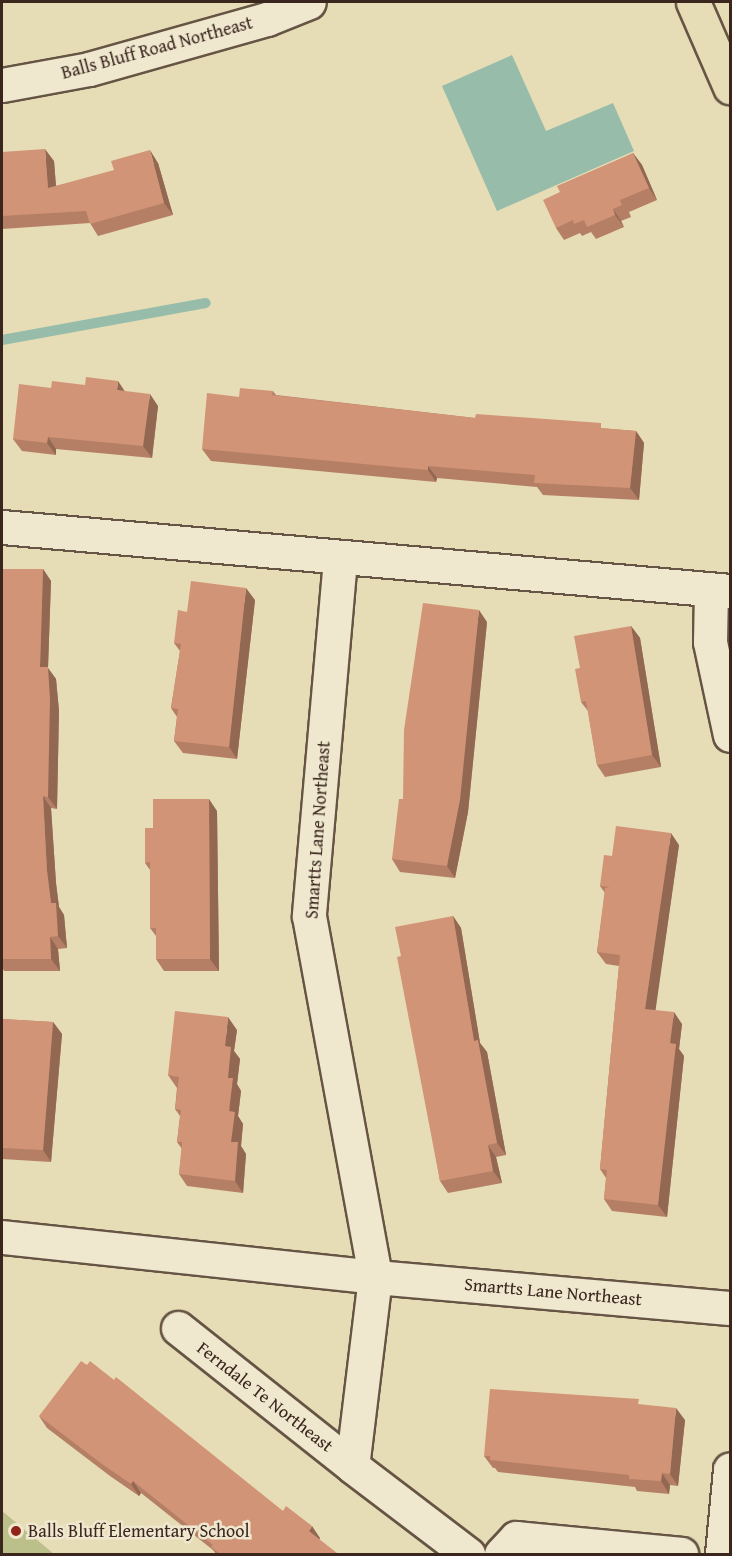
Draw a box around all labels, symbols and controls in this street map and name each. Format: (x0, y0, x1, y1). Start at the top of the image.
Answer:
street label: Balls Bluff Road Northeast (59, 12, 255, 84)
street label: Smartts Lane Northeast (301, 740, 335, 920)
street label: Smartts Lane Northeast (463, 1273, 643, 1311)
street label: Ferndale Te Northeast (193, 1337, 337, 1457)
place label: Balls Bluff Elementary School (28, 1520, 250, 1542)
marker: Balls Bluff Elementary School (9, 1524, 23, 1538)

